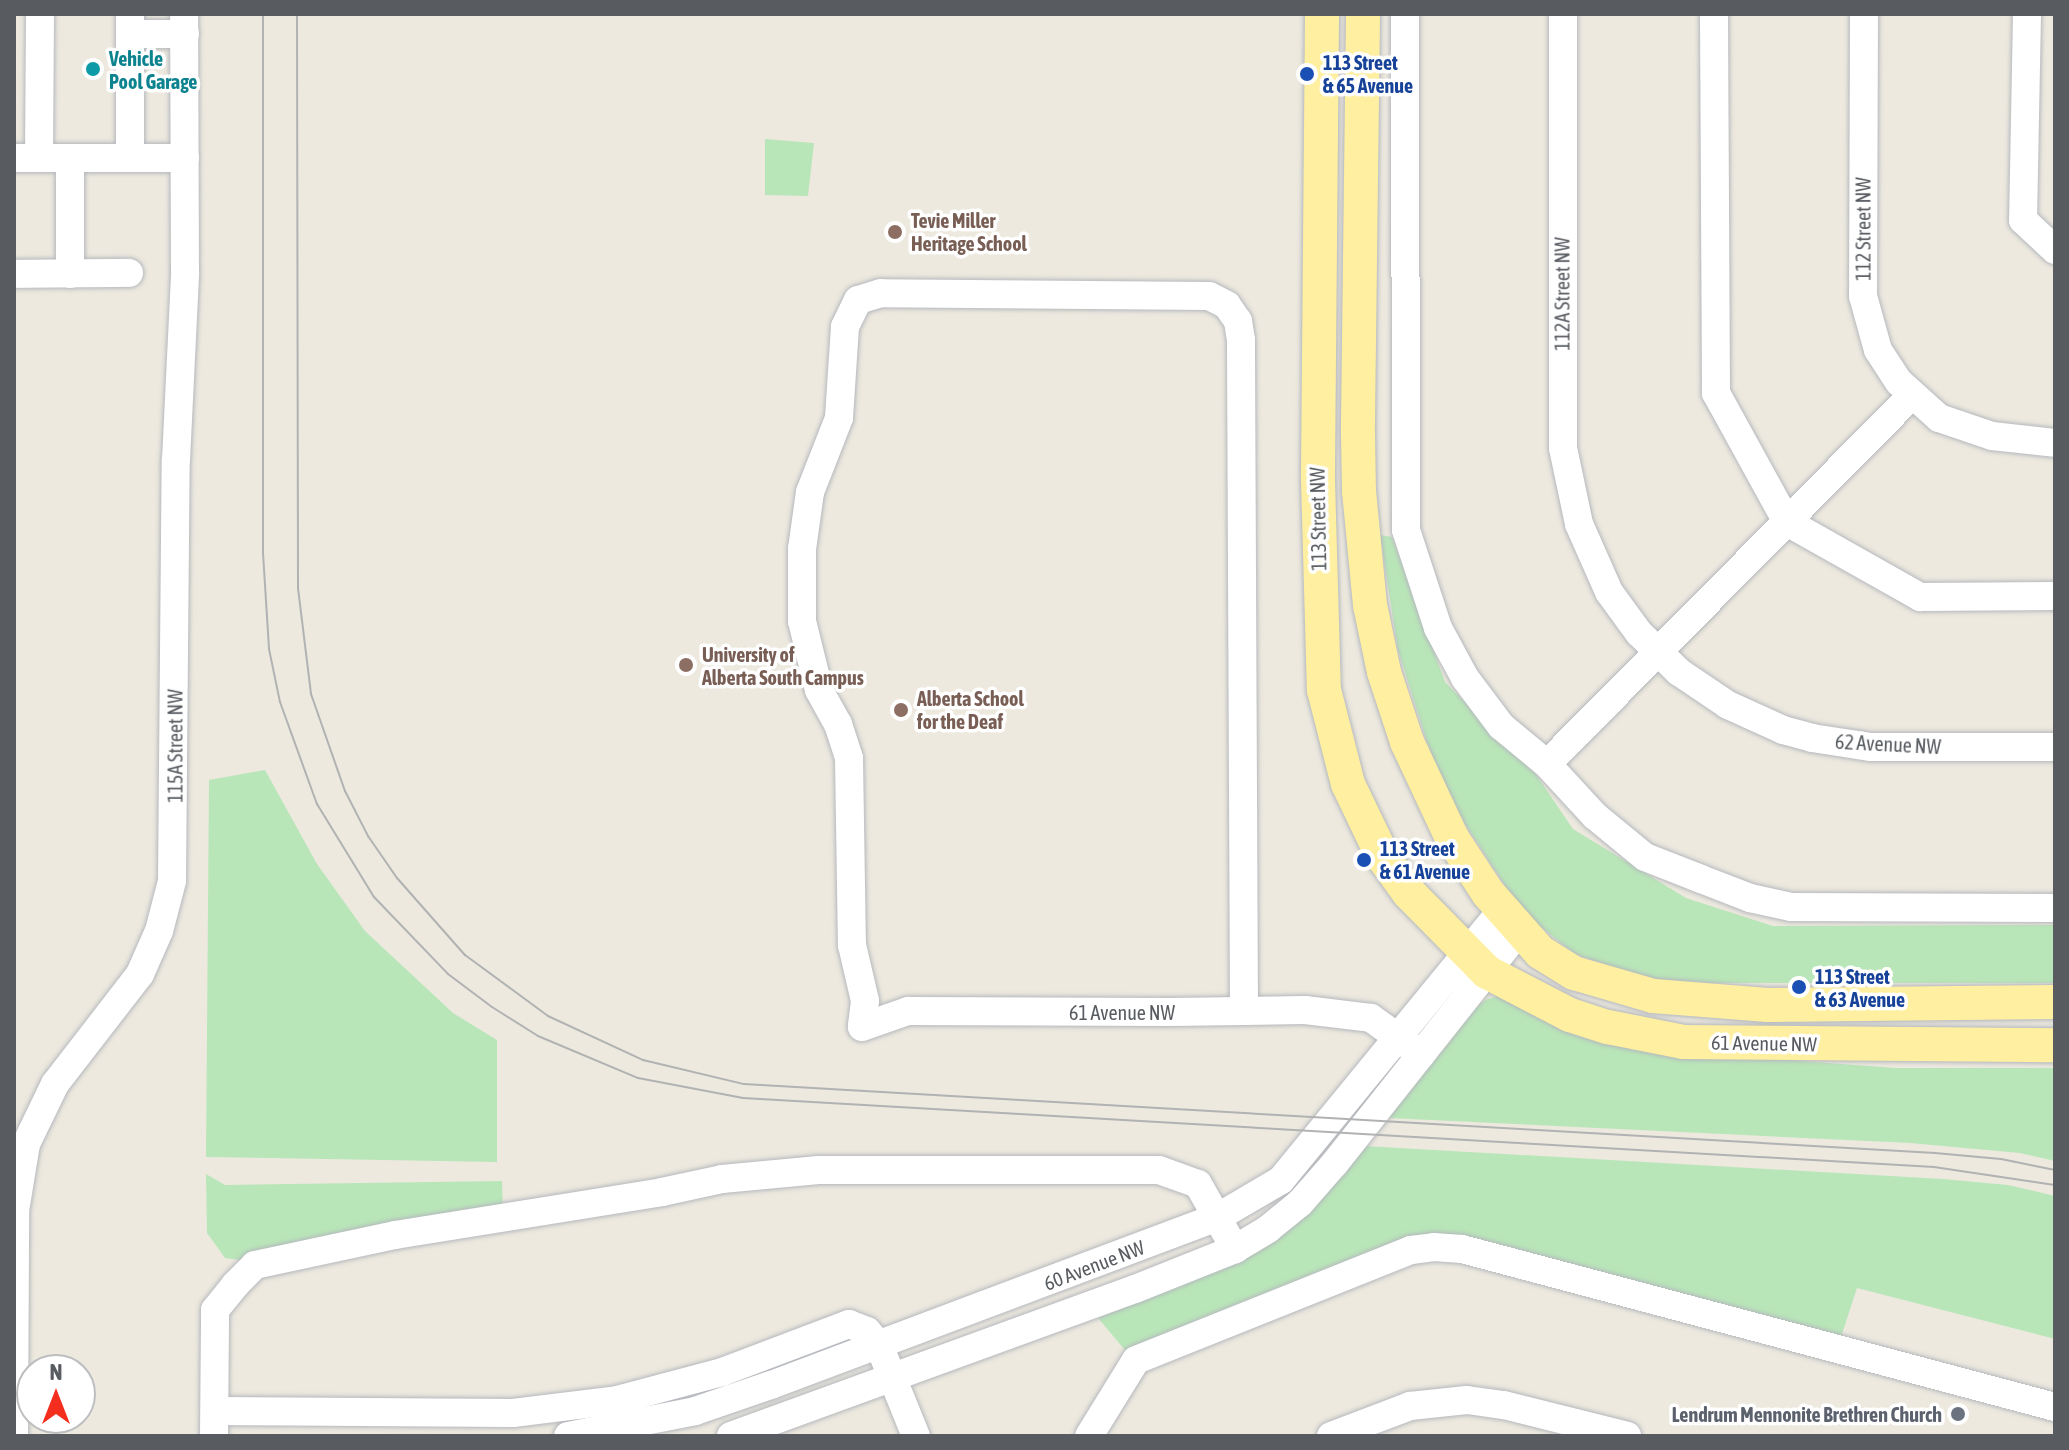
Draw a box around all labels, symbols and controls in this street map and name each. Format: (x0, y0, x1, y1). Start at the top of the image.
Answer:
place label: Vehicle Pool Garage (109, 46, 197, 93)
place label: 113 Street & 65 Avenue (1323, 50, 1413, 97)
marker: Vehicle Pool Garage (84, 60, 102, 78)
marker: 113 Street & 65 Avenue (1298, 65, 1316, 83)
street label: 112 Street NW (1851, 177, 1875, 281)
place label: Tevie Miller Heritage School (911, 208, 1027, 255)
marker: Tevie Miller Heritage School (886, 223, 904, 241)
street label: 112A Street NW (1550, 237, 1574, 351)
street label: 113 Street NW (1305, 467, 1331, 571)
place label: University of Alberta South Campus (702, 642, 864, 689)
marker: University of Alberta South Campus (677, 656, 695, 674)
place label: Alberta School for the Deaf (917, 686, 1024, 733)
street label: 115A Street NW (163, 689, 187, 803)
marker: Alberta School for the Deaf (892, 701, 910, 719)
street label: 62 Avenue NW (1834, 729, 1942, 759)
place label: 113 Street & 61 Avenue (1380, 836, 1470, 883)
marker: 113 Street & 61 Avenue (1355, 851, 1373, 869)
place label: 113 Street & 63 Avenue (1815, 964, 1905, 1011)
marker: 113 Street & 63 Avenue (1790, 978, 1808, 996)
street label: 61 Avenue NW (1069, 1000, 1175, 1024)
street label: 61 Avenue NW (1711, 1030, 1817, 1056)
street label: 60 Avenue NW (1040, 1235, 1148, 1295)
north arrow (16, 1354, 96, 1434)
text: N (50, 1359, 62, 1385)
place label: Lendrum Mennonite Brethren Church (1672, 1402, 1942, 1426)
marker: Lendrum Mennonite Brethren Church (1949, 1405, 1967, 1423)

